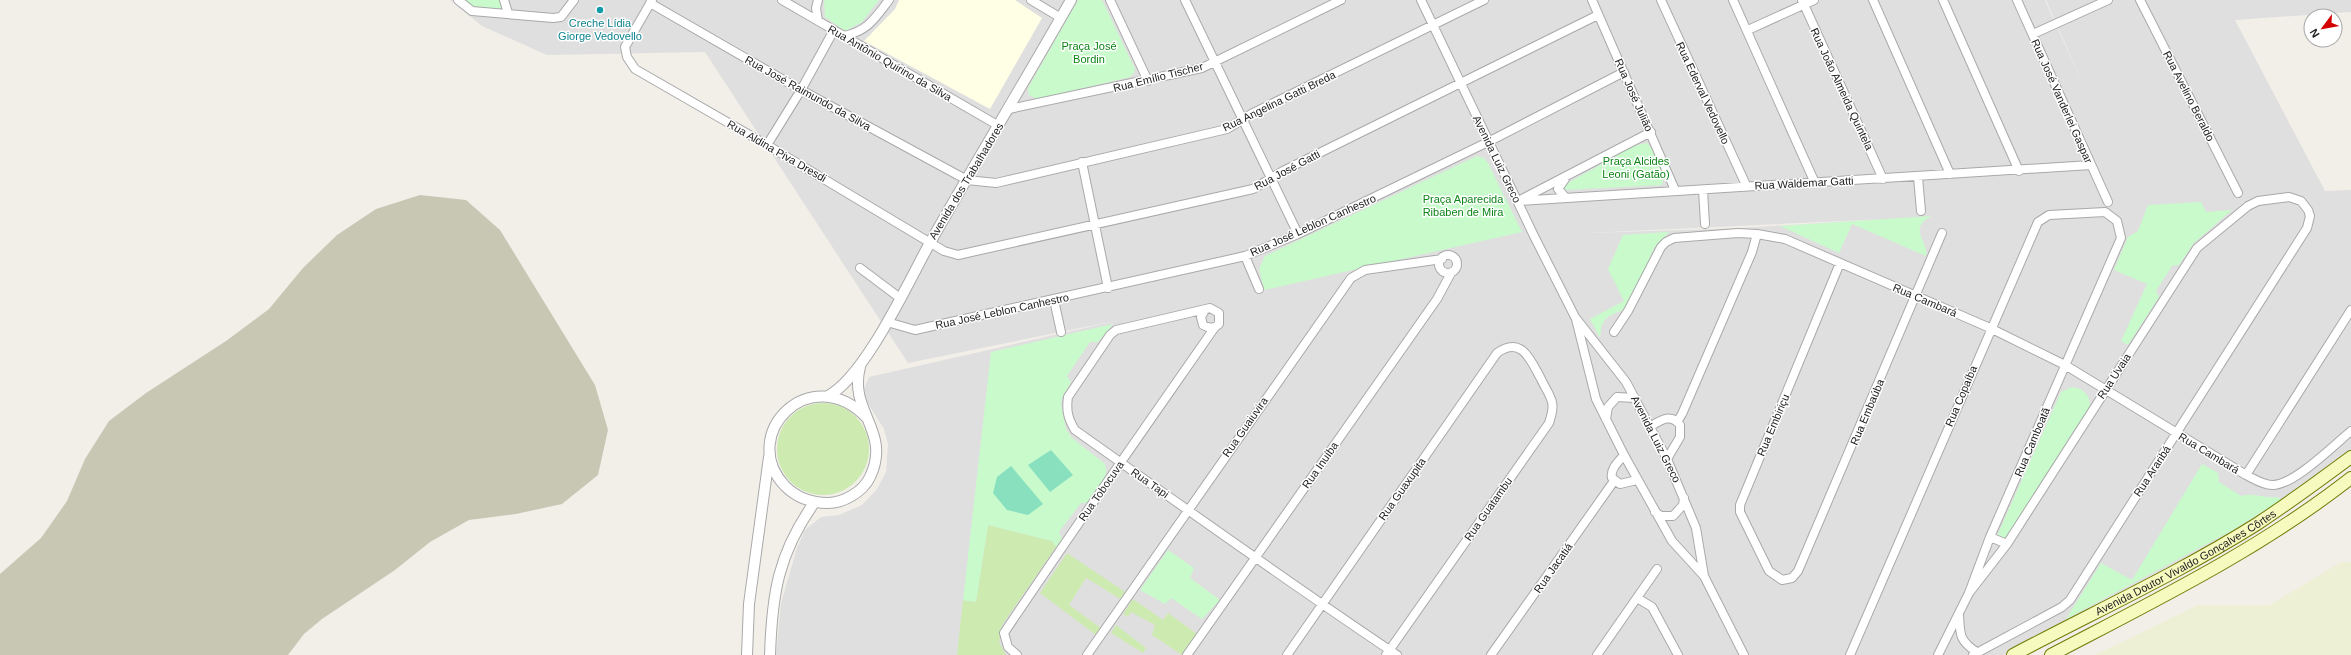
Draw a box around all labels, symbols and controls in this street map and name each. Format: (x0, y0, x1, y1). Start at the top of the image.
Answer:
marker: Creche Lídia Giorge Vedovello (595, 5, 605, 15)
north arrow (2303, 8, 2343, 48)
place label: Creche Lídia Giorge Vedovello (558, 17, 642, 42)
street label: Rua Antônio Quirino da Silva (826, 23, 955, 104)
street label: Rua João Almeida Quintela (1808, 26, 1876, 153)
text: N (2307, 27, 2322, 40)
street label: Rua José Vanderlei Gaspar (2029, 37, 2095, 165)
park label: Praça José Bordin (1061, 40, 1117, 65)
street label: Rua Ederval Vedovello (1674, 40, 1732, 146)
street label: Rua Avelino Beraldo (2161, 49, 2217, 143)
street label: Rua José Raimundo da Silva (743, 53, 874, 133)
street label: Rua José Julião (1613, 57, 1655, 133)
street label: Rua Emílio Tischer (1112, 60, 1205, 94)
street label: Rua Angelina Gatti Breda (1221, 68, 1338, 134)
street label: Avenida Luiz Greco (1471, 113, 1523, 205)
street label: Rua Aldina Piva Dresdi (725, 118, 829, 184)
street label: Avenida dos Trabalhadores (926, 120, 1006, 241)
street label: Rua José Gatti (1252, 148, 1322, 192)
park label: Praça Alcides Leoni (Gatão) (1602, 155, 1670, 180)
street label: Rua Waldemar Gatti (1754, 174, 1854, 192)
street label: Rua José Leblon Canhestro (1248, 192, 1378, 258)
park label: Praça Aparecida Ribaben de Mira (1423, 193, 1504, 218)
street label: Rua Cambará (1891, 281, 1960, 319)
street label: Rua José Leblon Canhestro (934, 291, 1070, 331)
street label: Rua Uvaia (2095, 350, 2133, 401)
street label: Rua Copaíba (1943, 363, 1980, 428)
street label: Rua Embaúba (1848, 376, 1887, 447)
street label: Rua Embiriçu (1755, 392, 1791, 458)
street label: Rua Guaiuvira (1220, 394, 1271, 459)
street label: Avenida Luiz Greco (1629, 394, 1683, 484)
street label: Rua Camboatã (2012, 405, 2052, 478)
street label: Rua Cambará (2177, 430, 2242, 476)
street label: Rua Inuíba (1300, 439, 1341, 490)
street label: Rua Araribá (2131, 443, 2173, 499)
street label: Rua Guaxupita (1376, 455, 1428, 523)
street label: Rua Tobocuva (1076, 458, 1127, 523)
street label: Rua Tapi (1129, 466, 1171, 500)
street label: Rua Guatambu (1462, 475, 1514, 543)
street label: Avenida Doutor Vivaldo Gonçalves Côrtes (2093, 507, 2279, 618)
street label: Rua Jacatiá (1531, 540, 1575, 595)

